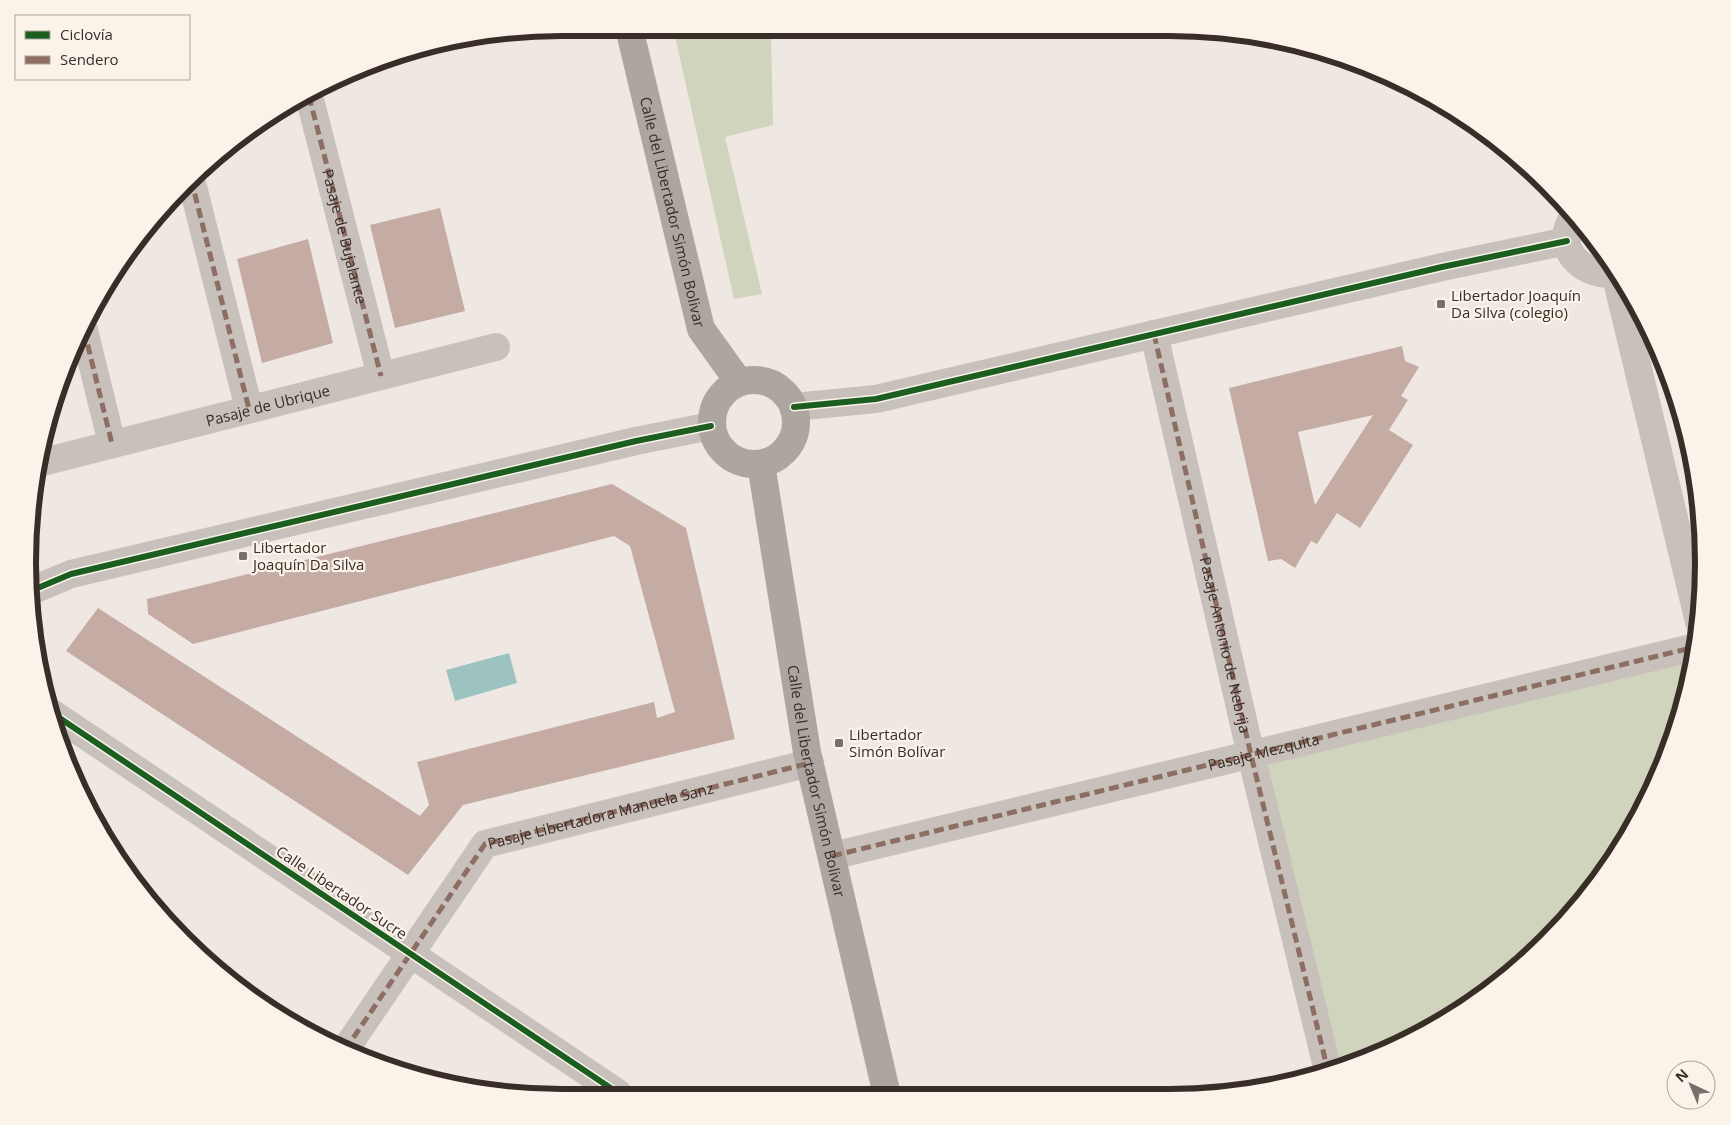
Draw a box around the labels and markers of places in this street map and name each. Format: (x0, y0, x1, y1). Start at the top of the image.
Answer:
place label: Libertador Joaquín Da Silva (colegio) (1451, 285, 1581, 322)
marker: Libertador Joaquín Da Silva (colegio) (1435, 298, 1447, 310)
place label: Libertador Joaquín Da Silva (251, 537, 364, 574)
marker: Libertador Joaquín Da Silva (237, 550, 249, 562)
place label: Libertador Simón Bolívar (849, 724, 945, 761)
marker: Libertador Simón Bolívar (833, 737, 845, 749)

